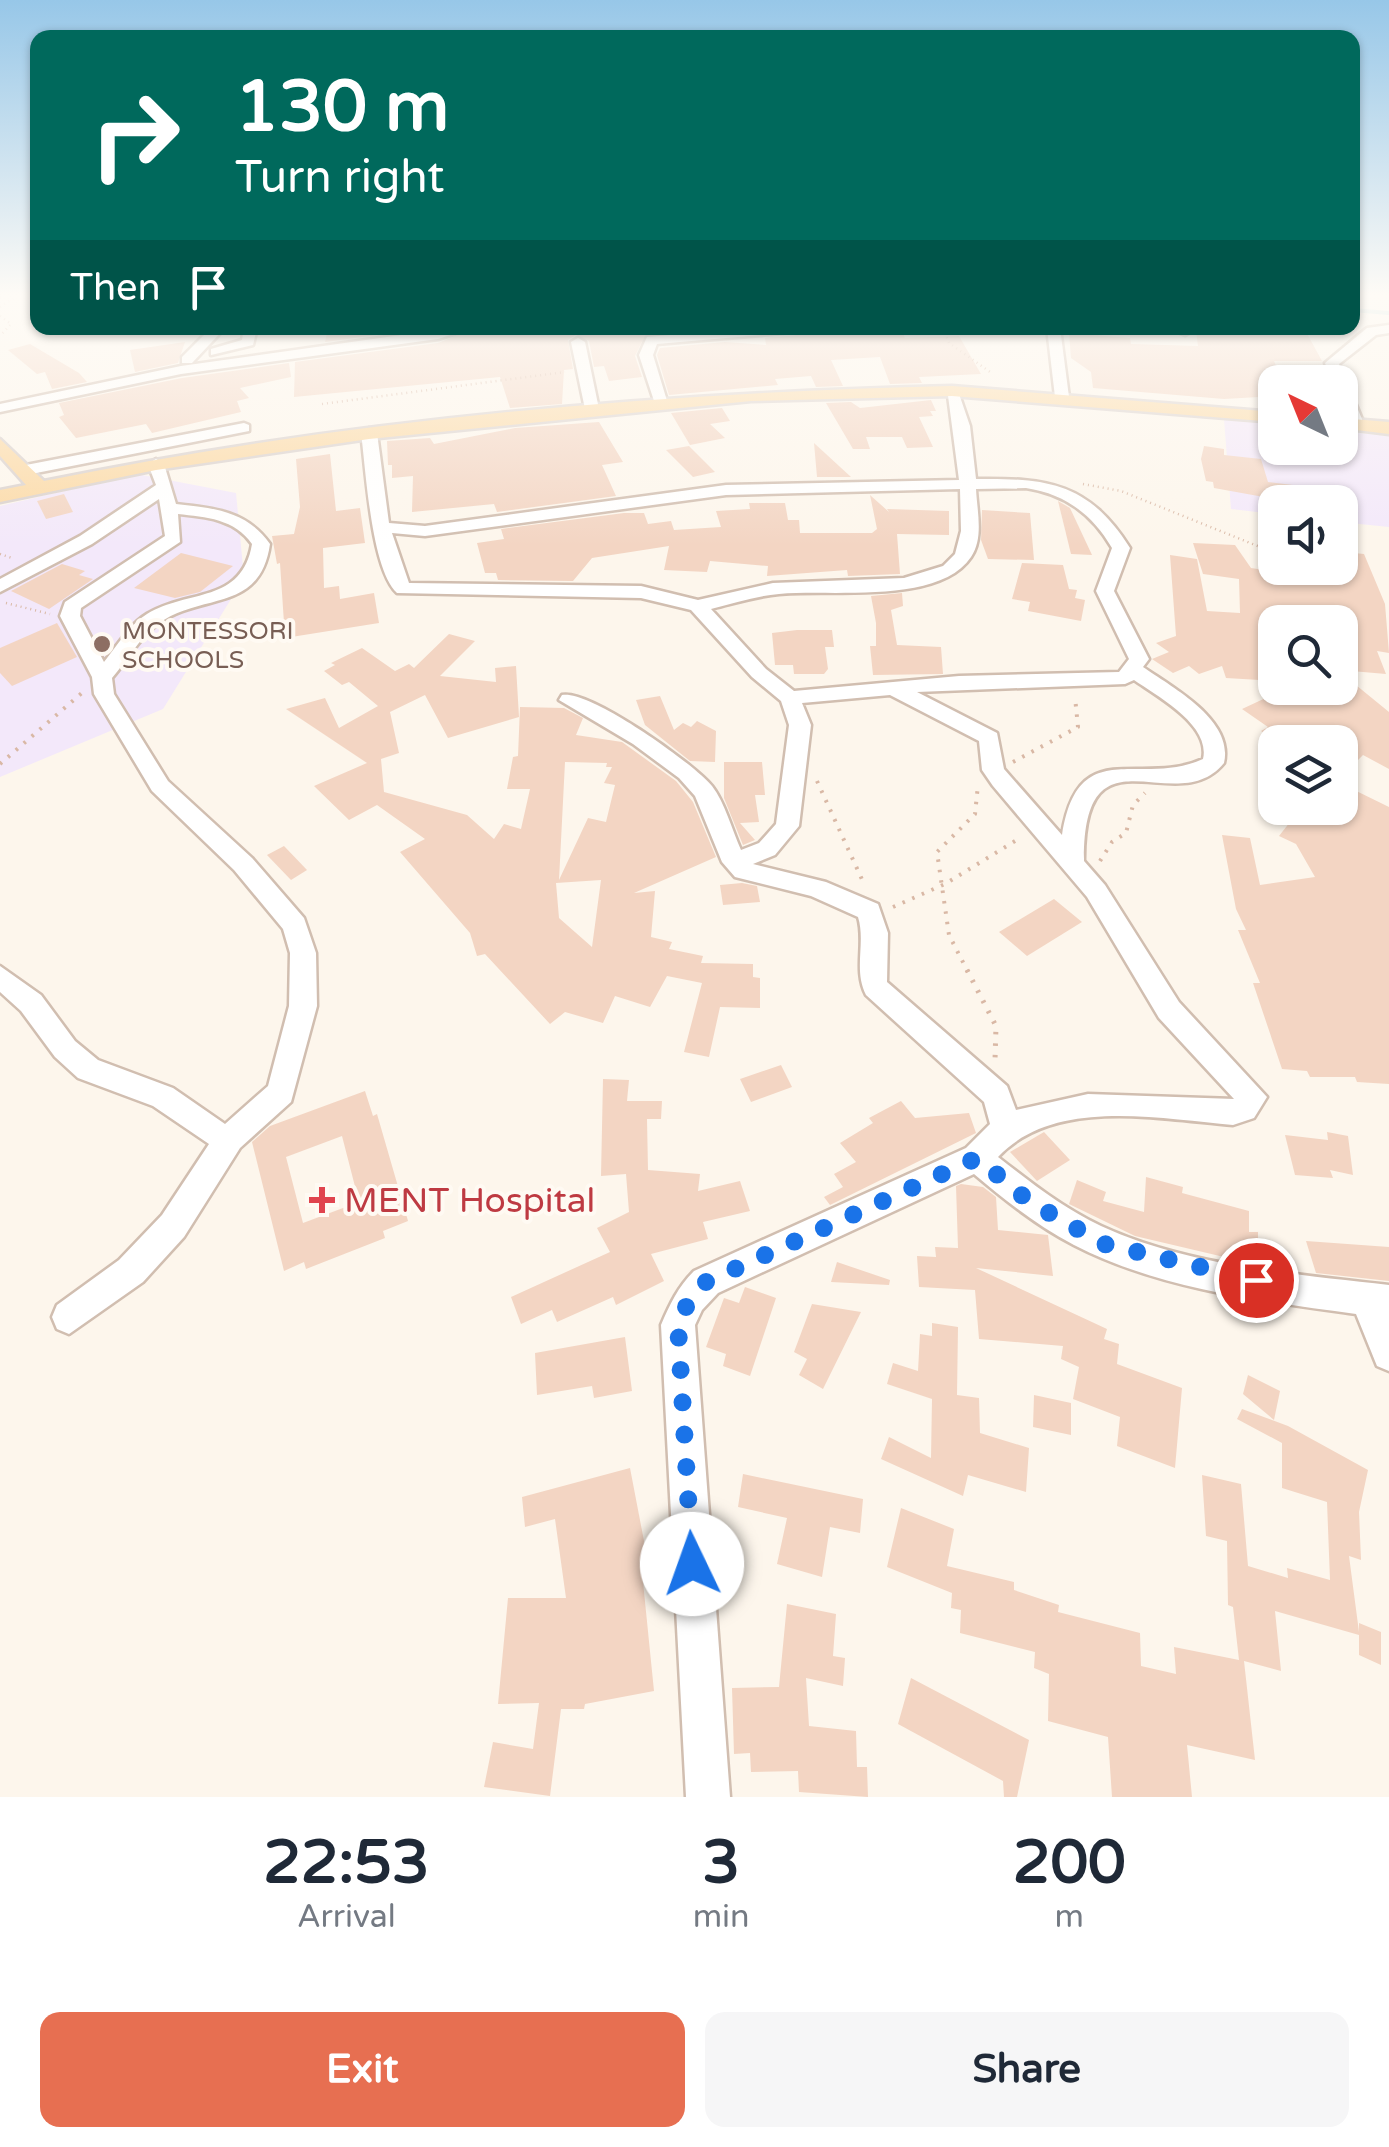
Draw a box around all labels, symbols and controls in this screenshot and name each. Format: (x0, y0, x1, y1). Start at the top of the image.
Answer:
text: 130 m (235, 66, 449, 150)
icon: right (70, 70, 200, 200)
text: Turn right (235, 151, 444, 205)
icon: arrive (181, 260, 236, 315)
text: Then (70, 265, 161, 311)
north arrow (1258, 365, 1358, 465)
map controls (1258, 365, 1358, 825)
button: sound (1258, 485, 1358, 585)
button: search (1258, 605, 1358, 705)
place label: MONTESSORI SCHOOLS (122, 616, 294, 675)
marker: MONTESSORI SCHOOLS (91, 633, 113, 655)
button: layers (1258, 725, 1358, 825)
place label: MENT Hospital (344, 1180, 595, 1222)
marker: MENT Hospital (309, 1187, 335, 1213)
pin (1214, 1238, 1299, 1323)
icon: arrive (1229, 1253, 1284, 1308)
position arrow (640, 1512, 744, 1616)
text: 22:53 (263, 1827, 430, 1899)
text: 3 (702, 1827, 740, 1899)
text: 200 (1013, 1827, 1126, 1899)
text: Arrival (297, 1898, 396, 1936)
text: min (693, 1898, 750, 1936)
text: m (1055, 1898, 1084, 1936)
button: Exit (40, 2012, 685, 2127)
button: Share (705, 2012, 1349, 2127)

